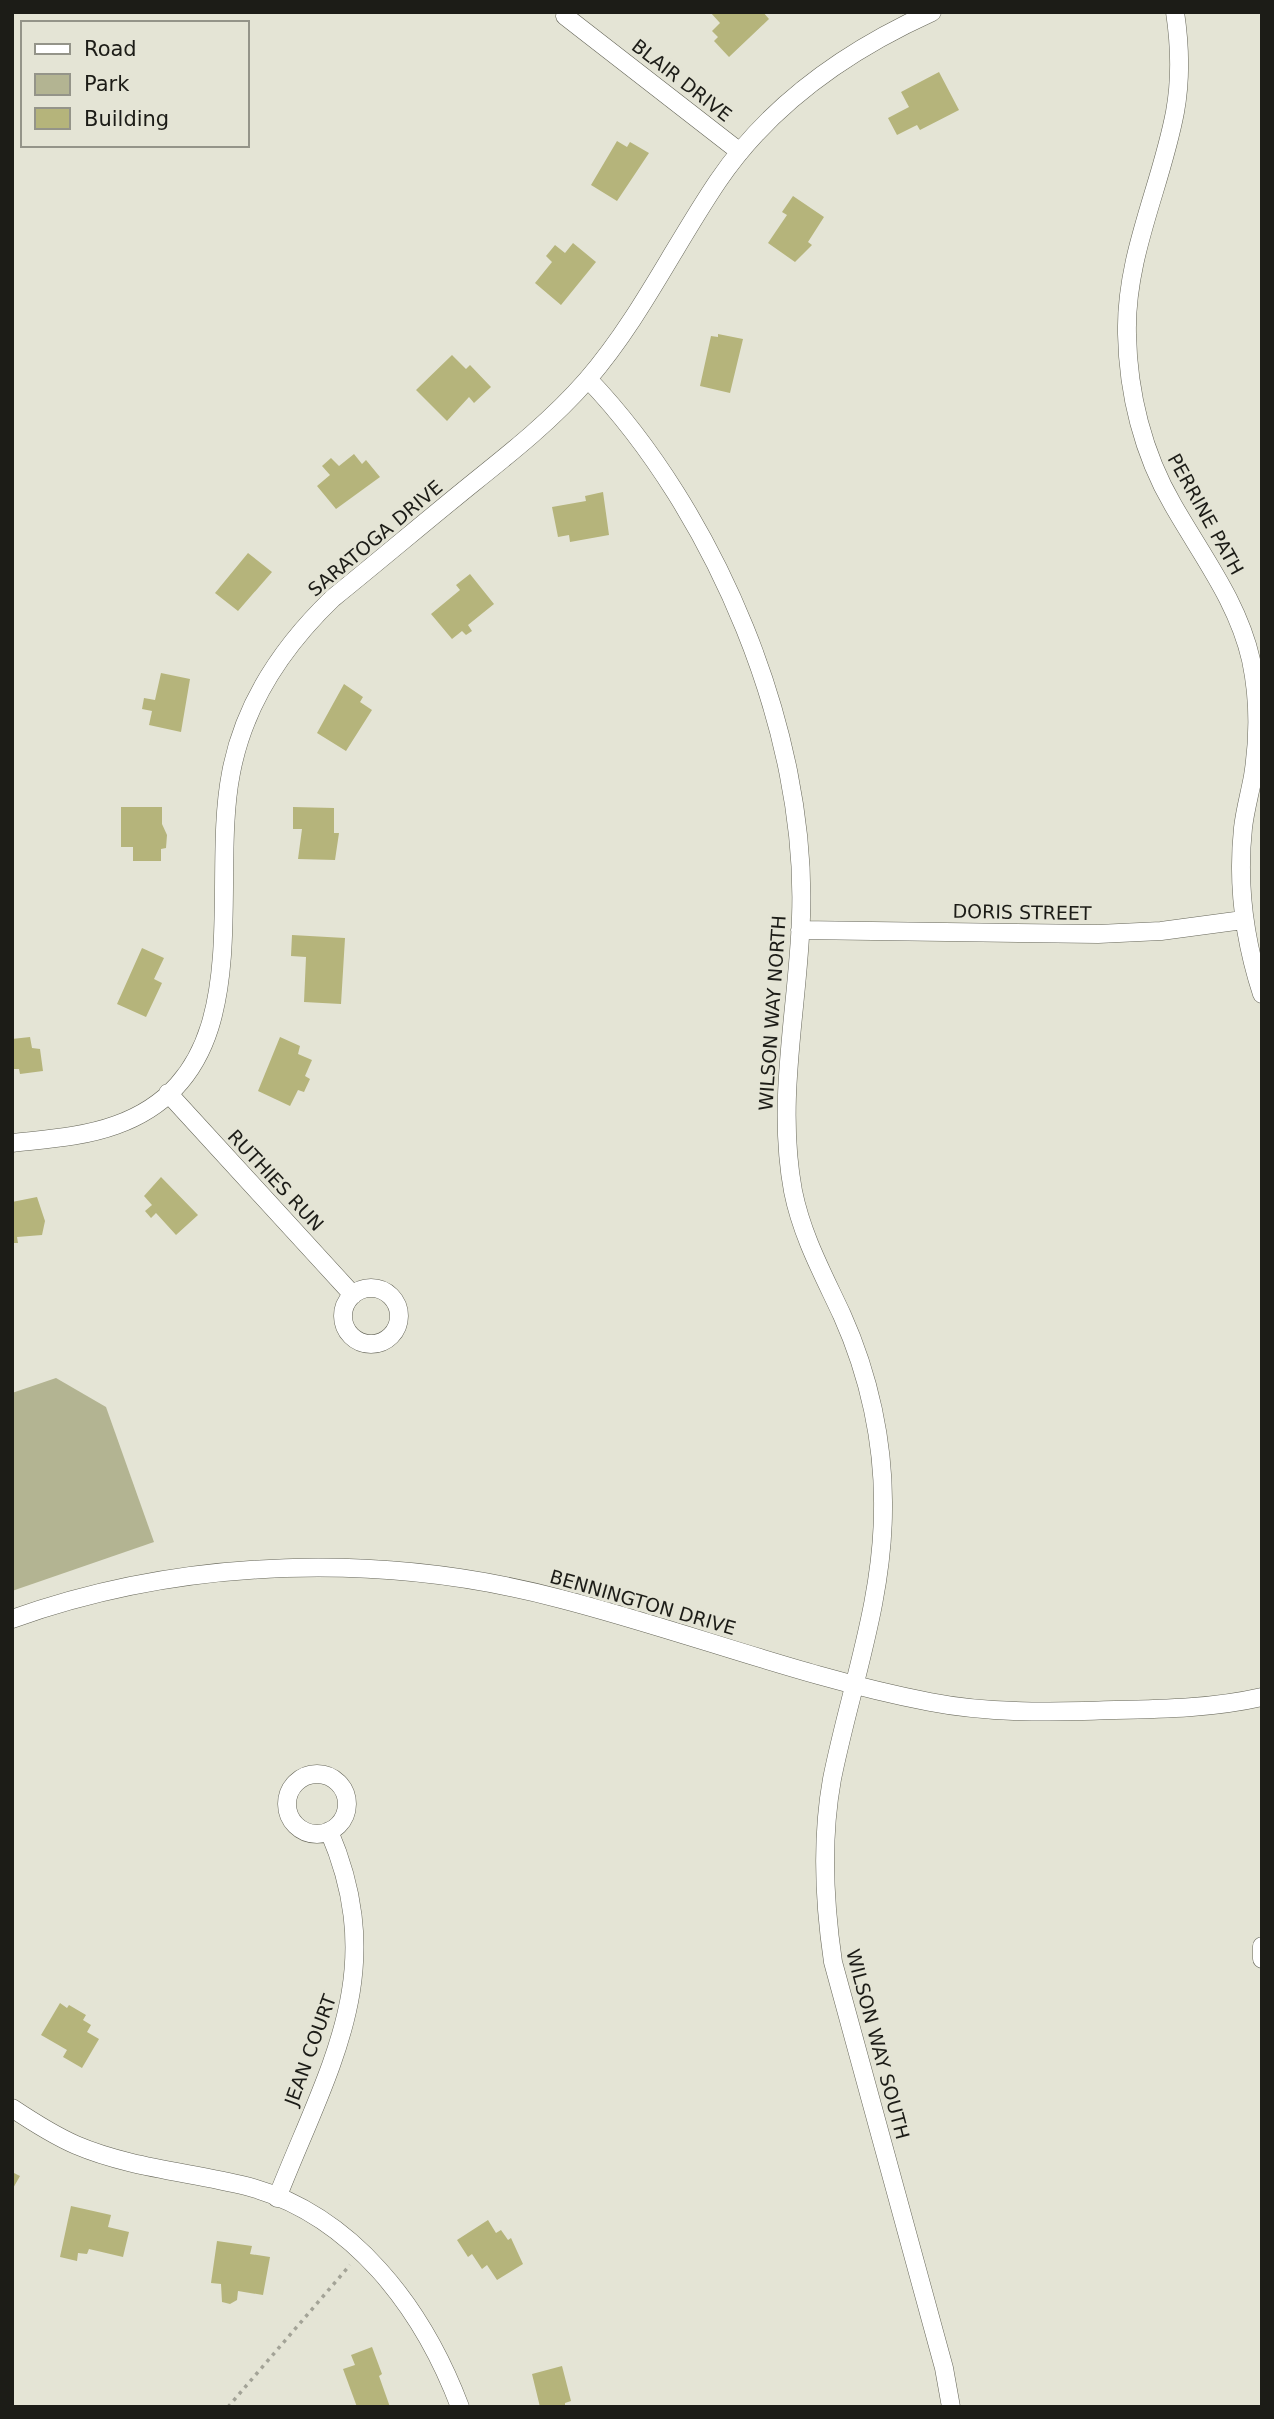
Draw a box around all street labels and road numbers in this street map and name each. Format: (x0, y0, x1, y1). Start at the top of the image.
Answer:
street label: BLAIR DRIVE (628, 34, 736, 126)
street label: PERRINE PATH (1164, 449, 1248, 579)
street label: SARATOGA DRIVE (304, 476, 446, 600)
street label: DORIS STREET (952, 900, 1092, 924)
street label: WILSON WAY NORTH (754, 914, 790, 1112)
street label: RUTHIES RUN (224, 1125, 328, 1235)
street label: BENNINGTON DRIVE (547, 1565, 739, 1639)
street label: WILSON WAY SOUTH (842, 1946, 914, 2142)
street label: JEAN COURT (279, 1991, 340, 2109)

